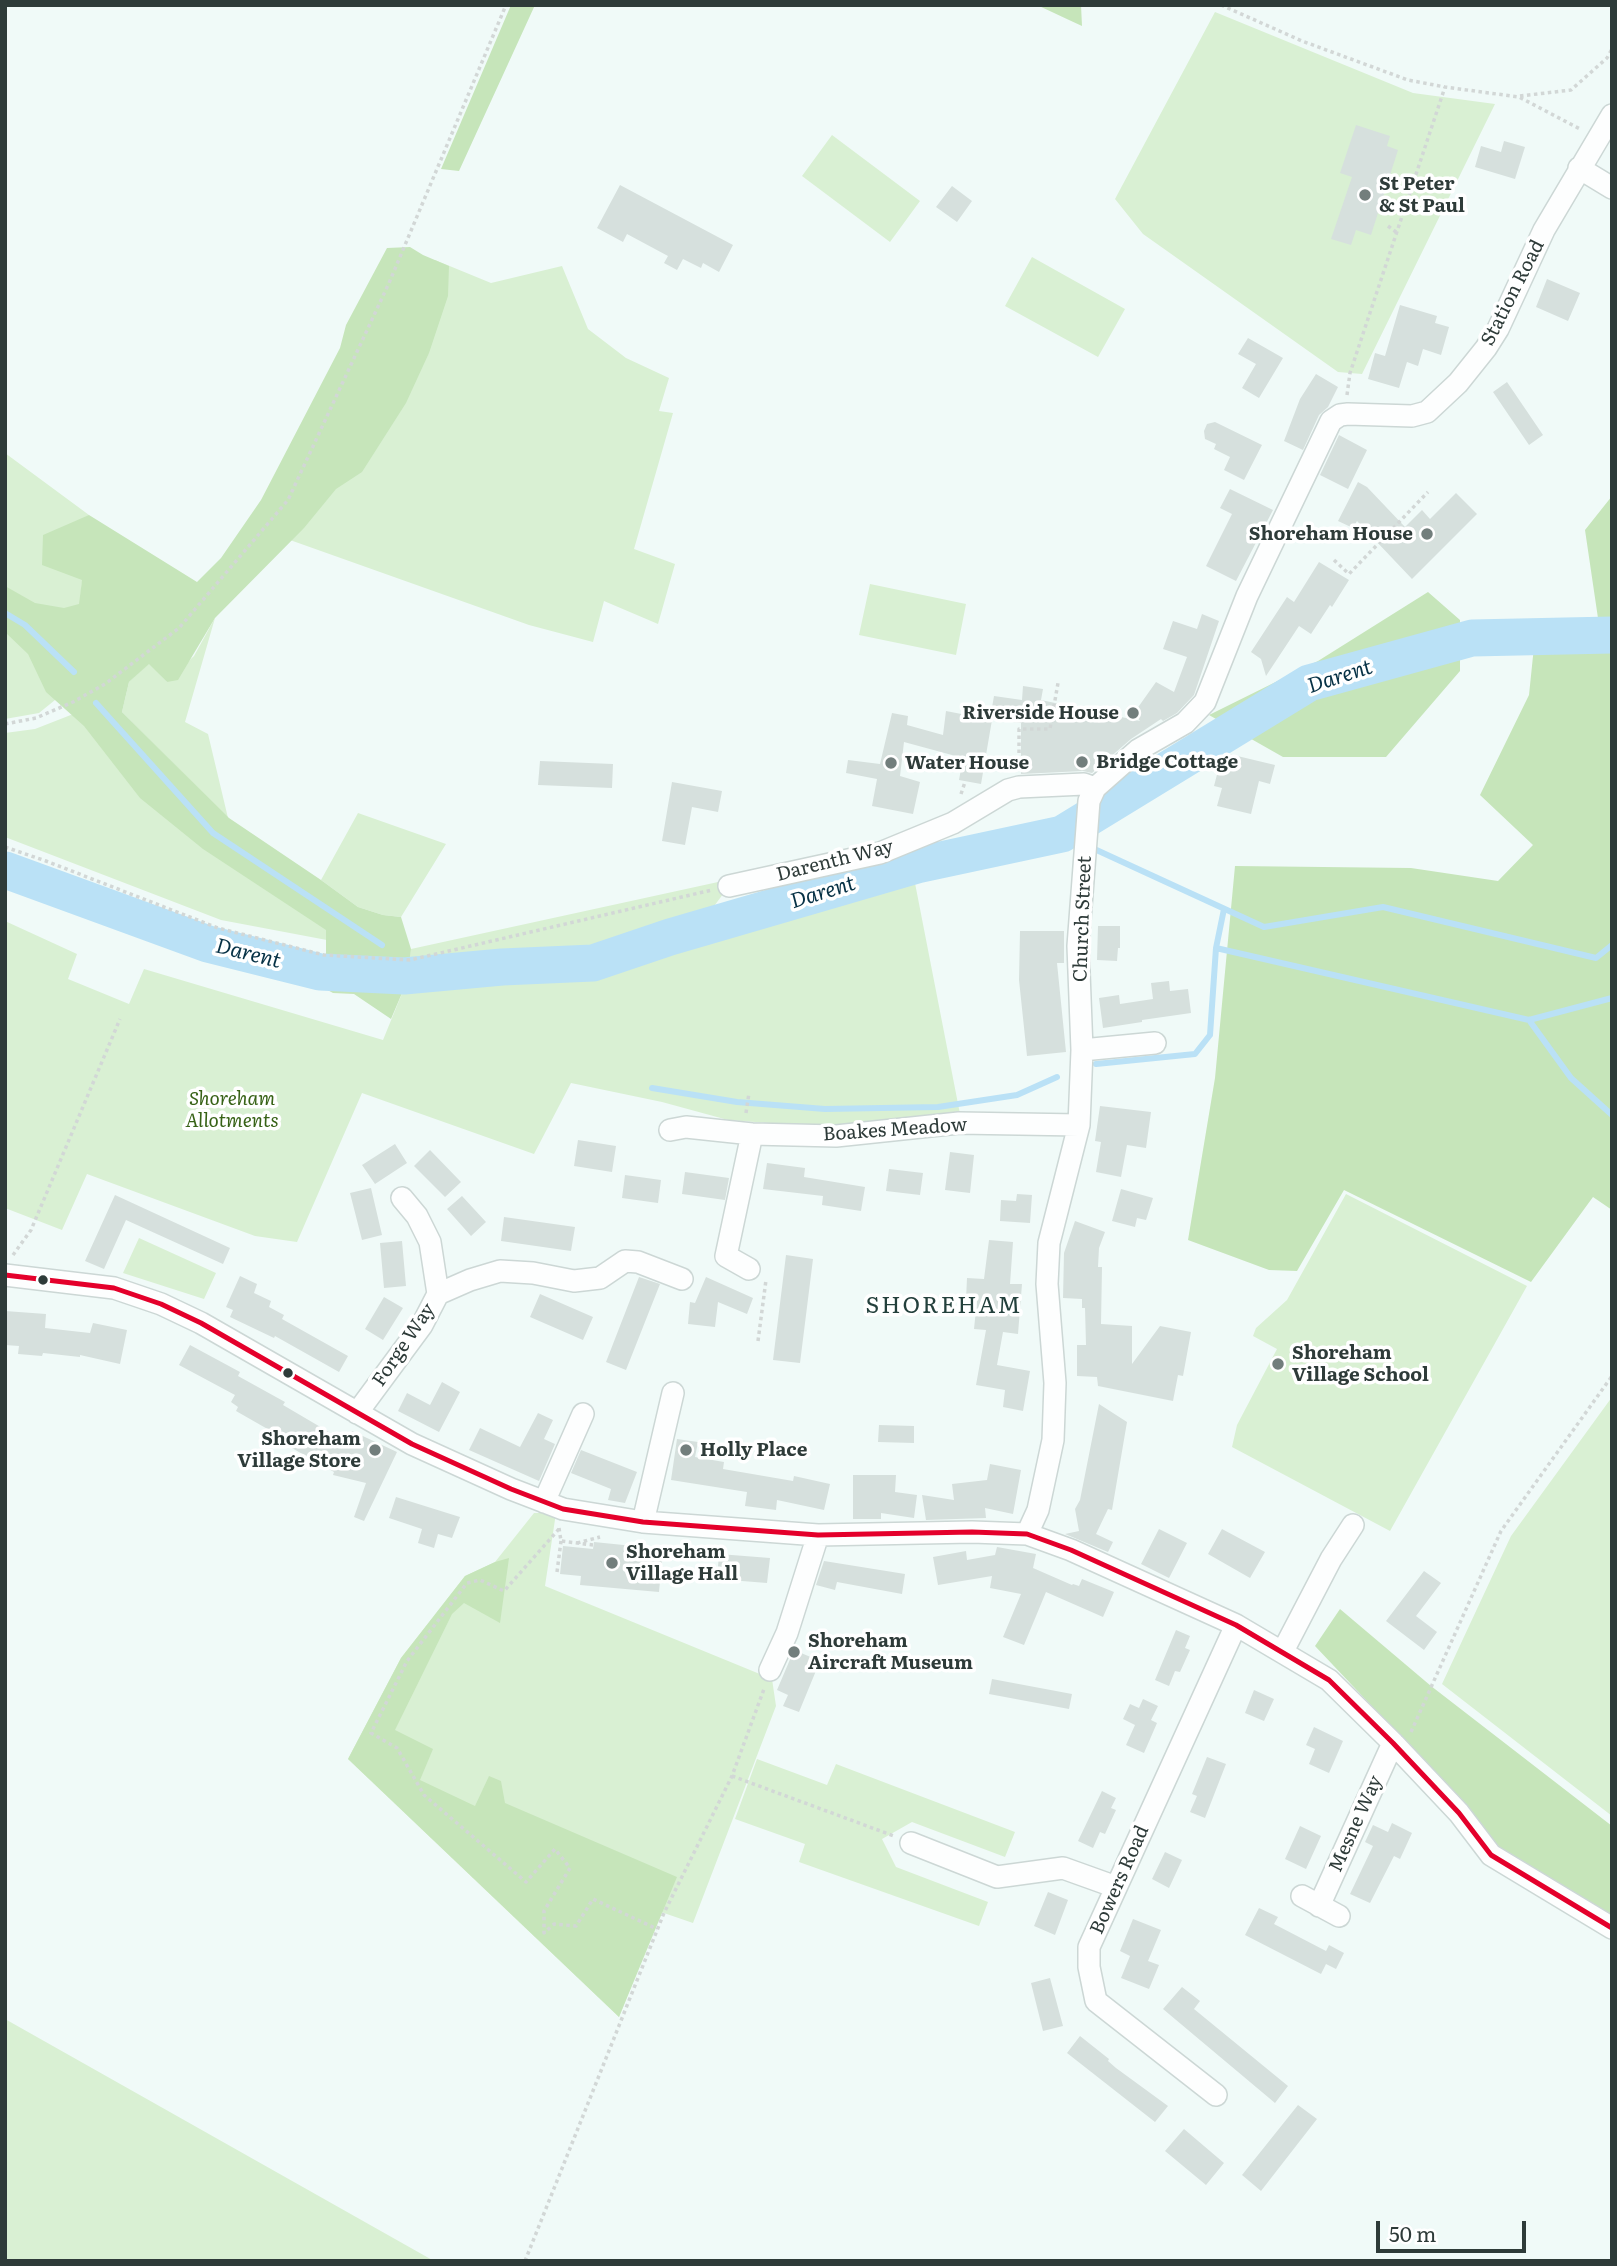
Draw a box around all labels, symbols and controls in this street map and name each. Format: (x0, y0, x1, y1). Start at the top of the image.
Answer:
place label: St Peter & St Paul (1379, 173, 1465, 217)
marker: St Peter & St Paul (1357, 187, 1373, 203)
street label: Station Road (1477, 236, 1549, 350)
place label: Shoreham House (1249, 523, 1413, 545)
marker: Shoreham House (1419, 526, 1435, 542)
water label: Darent (1304, 655, 1376, 699)
place label: Riverside House (962, 702, 1119, 724)
marker: Riverside House (1125, 705, 1141, 721)
place label: Bridge Cottage (1096, 751, 1238, 773)
place label: Water House (905, 752, 1029, 774)
marker: Bridge Cottage (1074, 754, 1090, 770)
marker: Water House (883, 755, 899, 771)
street label: Darenth Way (774, 835, 896, 887)
street label: Church Street (1069, 856, 1097, 982)
water label: Darent (787, 871, 859, 915)
water label: Darent (213, 934, 283, 974)
park label: Shoreham Allotments (185, 1088, 279, 1132)
street label: Boakes Meadow (822, 1114, 968, 1146)
unlabelled marker (36, 1273, 50, 1287)
district label: SHOREHAM (866, 1292, 1022, 1320)
street label: Forge Way (368, 1299, 440, 1391)
place label: Shoreham Village School (1292, 1342, 1429, 1386)
marker: Shoreham Village School (1270, 1356, 1286, 1372)
unlabelled marker (281, 1366, 295, 1380)
place label: Shoreham Village Store (237, 1428, 361, 1472)
place label: Holly Place (700, 1439, 807, 1461)
marker: Shoreham Village Store (367, 1442, 383, 1458)
marker: Holly Place (678, 1442, 694, 1458)
place label: Shoreham Village Hall (626, 1541, 738, 1585)
marker: Shoreham Village Hall (604, 1555, 620, 1571)
place label: Shoreham Aircraft Museum (808, 1630, 973, 1674)
marker: Shoreham Aircraft Museum (786, 1644, 802, 1660)
street label: Mesne Way (1325, 1772, 1387, 1876)
street label: Bowers Road (1086, 1822, 1154, 1938)
scale bar (1379, 2206, 1530, 2250)
text: 50 m (1389, 2217, 1436, 2248)

